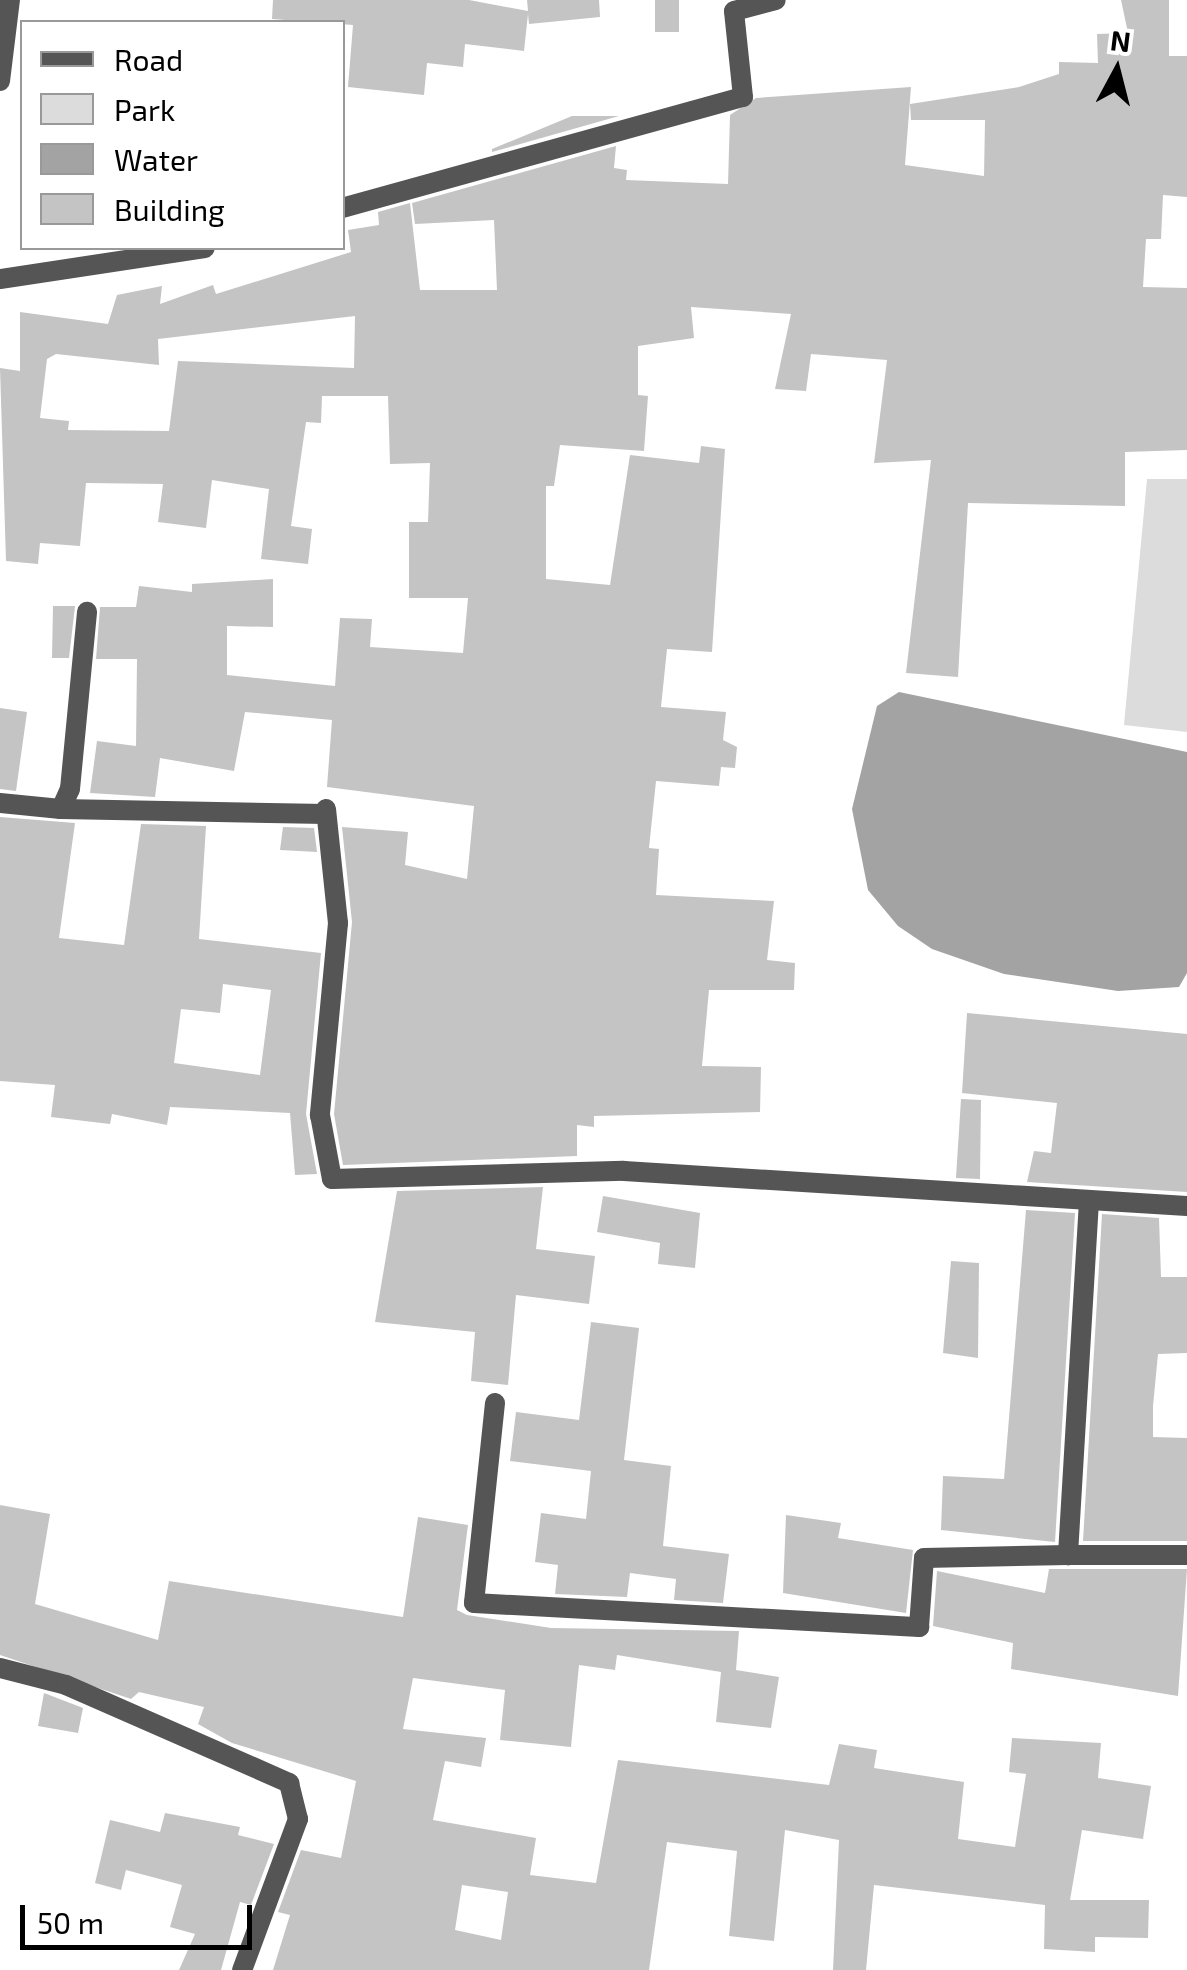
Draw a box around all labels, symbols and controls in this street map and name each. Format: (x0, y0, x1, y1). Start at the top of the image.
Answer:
legend (20, 20, 345, 250)
north arrow (1067, 20, 1167, 120)
text: N (1109, 22, 1133, 58)
text: Road (114, 41, 183, 77)
text: Park (114, 91, 175, 127)
text: Water (114, 141, 198, 177)
text: Building (114, 191, 225, 227)
scale bar (25, 1885, 258, 1947)
text: 50 m (37, 1904, 104, 1940)

